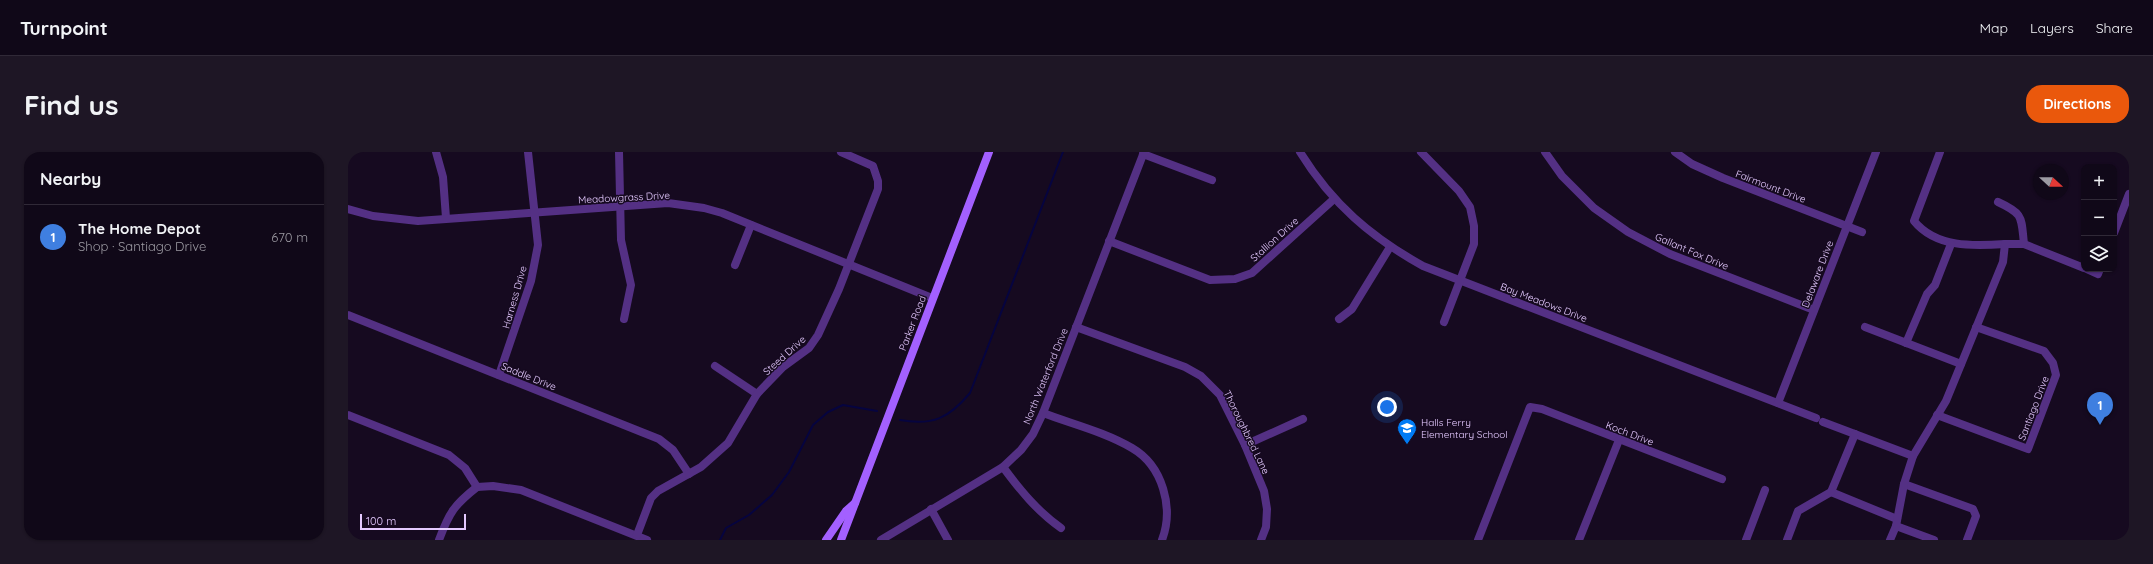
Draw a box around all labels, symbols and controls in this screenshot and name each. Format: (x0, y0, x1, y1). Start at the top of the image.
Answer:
text: Turnpoint (20, 16, 108, 40)
text: Map (1979, 19, 2008, 37)
text: Layers (2030, 19, 2074, 37)
text: Share (2096, 19, 2133, 37)
button: Directions (2026, 85, 2129, 123)
text: Find us (24, 87, 118, 122)
north arrow (2033, 164, 2069, 200)
map controls (2081, 164, 2117, 272)
button: + (2081, 164, 2117, 200)
street label: Fairmount Drive (1734, 167, 1808, 206)
text: Nearby (40, 168, 101, 189)
street label: Meadowgrass Drive (578, 189, 671, 206)
button: − (2081, 200, 2117, 236)
street label: Stallion Drive (1248, 214, 1301, 264)
text: The Home Depot (78, 219, 201, 238)
text: 1 (50, 229, 56, 245)
text: 670 m (271, 229, 308, 245)
street label: Gallant Fox Drive (1653, 230, 1731, 273)
button: layers (2081, 236, 2117, 272)
text: Shop · Santiago Drive (78, 238, 206, 254)
street label: Delaware Drive (1799, 238, 1836, 310)
street label: Harness Drive (499, 264, 530, 330)
street label: Bay Meadows Drive (1499, 280, 1589, 325)
street label: Parker Road (896, 294, 929, 353)
street label: North Waterford Drive (1020, 326, 1071, 426)
street label: Steed Drive (760, 333, 809, 378)
street label: Saddle Drive (499, 359, 559, 394)
street label: Santiago Drive (2015, 374, 2052, 442)
street label: Thoroughbred Lane (1221, 388, 1273, 477)
pin: 1 (2087, 392, 2113, 425)
your location (1377, 397, 1397, 417)
place label: Halls Ferry Elementary School (1421, 416, 1508, 441)
school or university icon: Halls Ferry Elementary School (1396, 417, 1418, 445)
street label: Koch Drive (1604, 418, 1656, 449)
scale bar (360, 512, 466, 531)
text: 100 m (366, 514, 396, 528)

